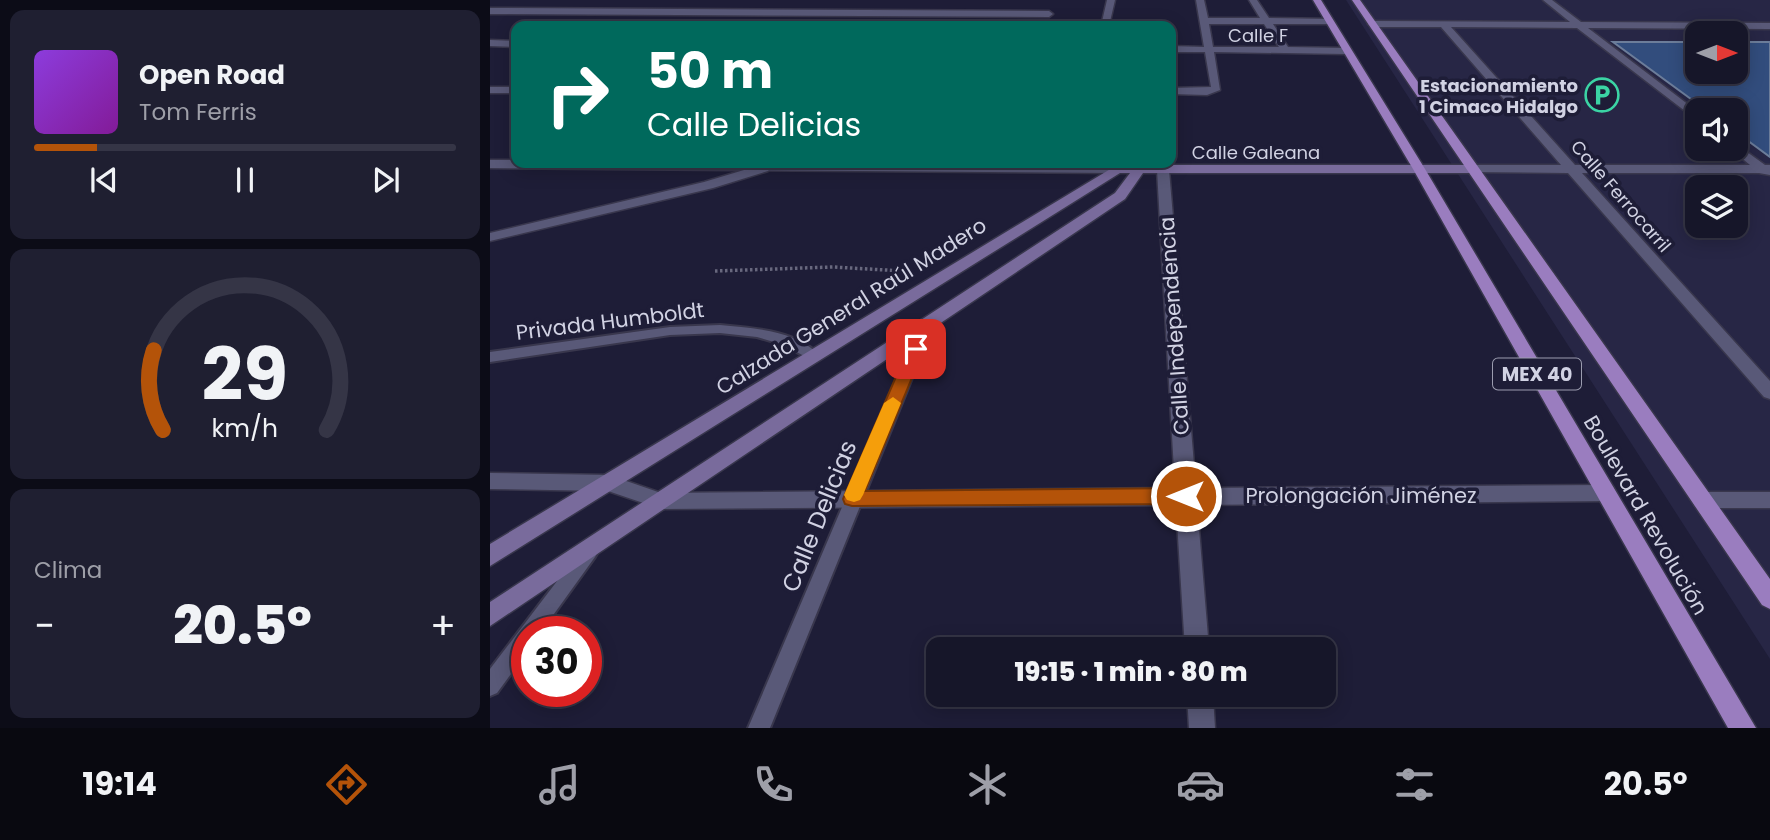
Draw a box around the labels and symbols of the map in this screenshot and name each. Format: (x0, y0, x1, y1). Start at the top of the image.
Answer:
north arrow (1685, 21, 1748, 84)
street label: Calle F (1228, 23, 1288, 48)
place label: Estacionamiento 1 Cimaco Hidalgo (1419, 73, 1578, 119)
parking icon: Estacionamiento 1 Cimaco Hidalgo (1583, 76, 1621, 114)
street label: Calle Ferrocarril (1565, 134, 1677, 258)
street label: Calle Galeana (1192, 140, 1320, 165)
street label: Calzada General Raúl Madero (710, 211, 992, 401)
street label: Calle Independencia (1152, 216, 1196, 436)
street label: Privada Humboldt (514, 295, 706, 347)
pin (886, 319, 946, 379)
road number: MEX 40 (1493, 358, 1581, 390)
street label: Boulevard Revolución (1577, 410, 1715, 620)
street label: Calle Delicias (774, 435, 864, 597)
position arrow (1149, 459, 1223, 533)
street label: Prolongación Jiménez (1245, 481, 1477, 510)
speed limit sign: 30 (511, 616, 602, 707)

